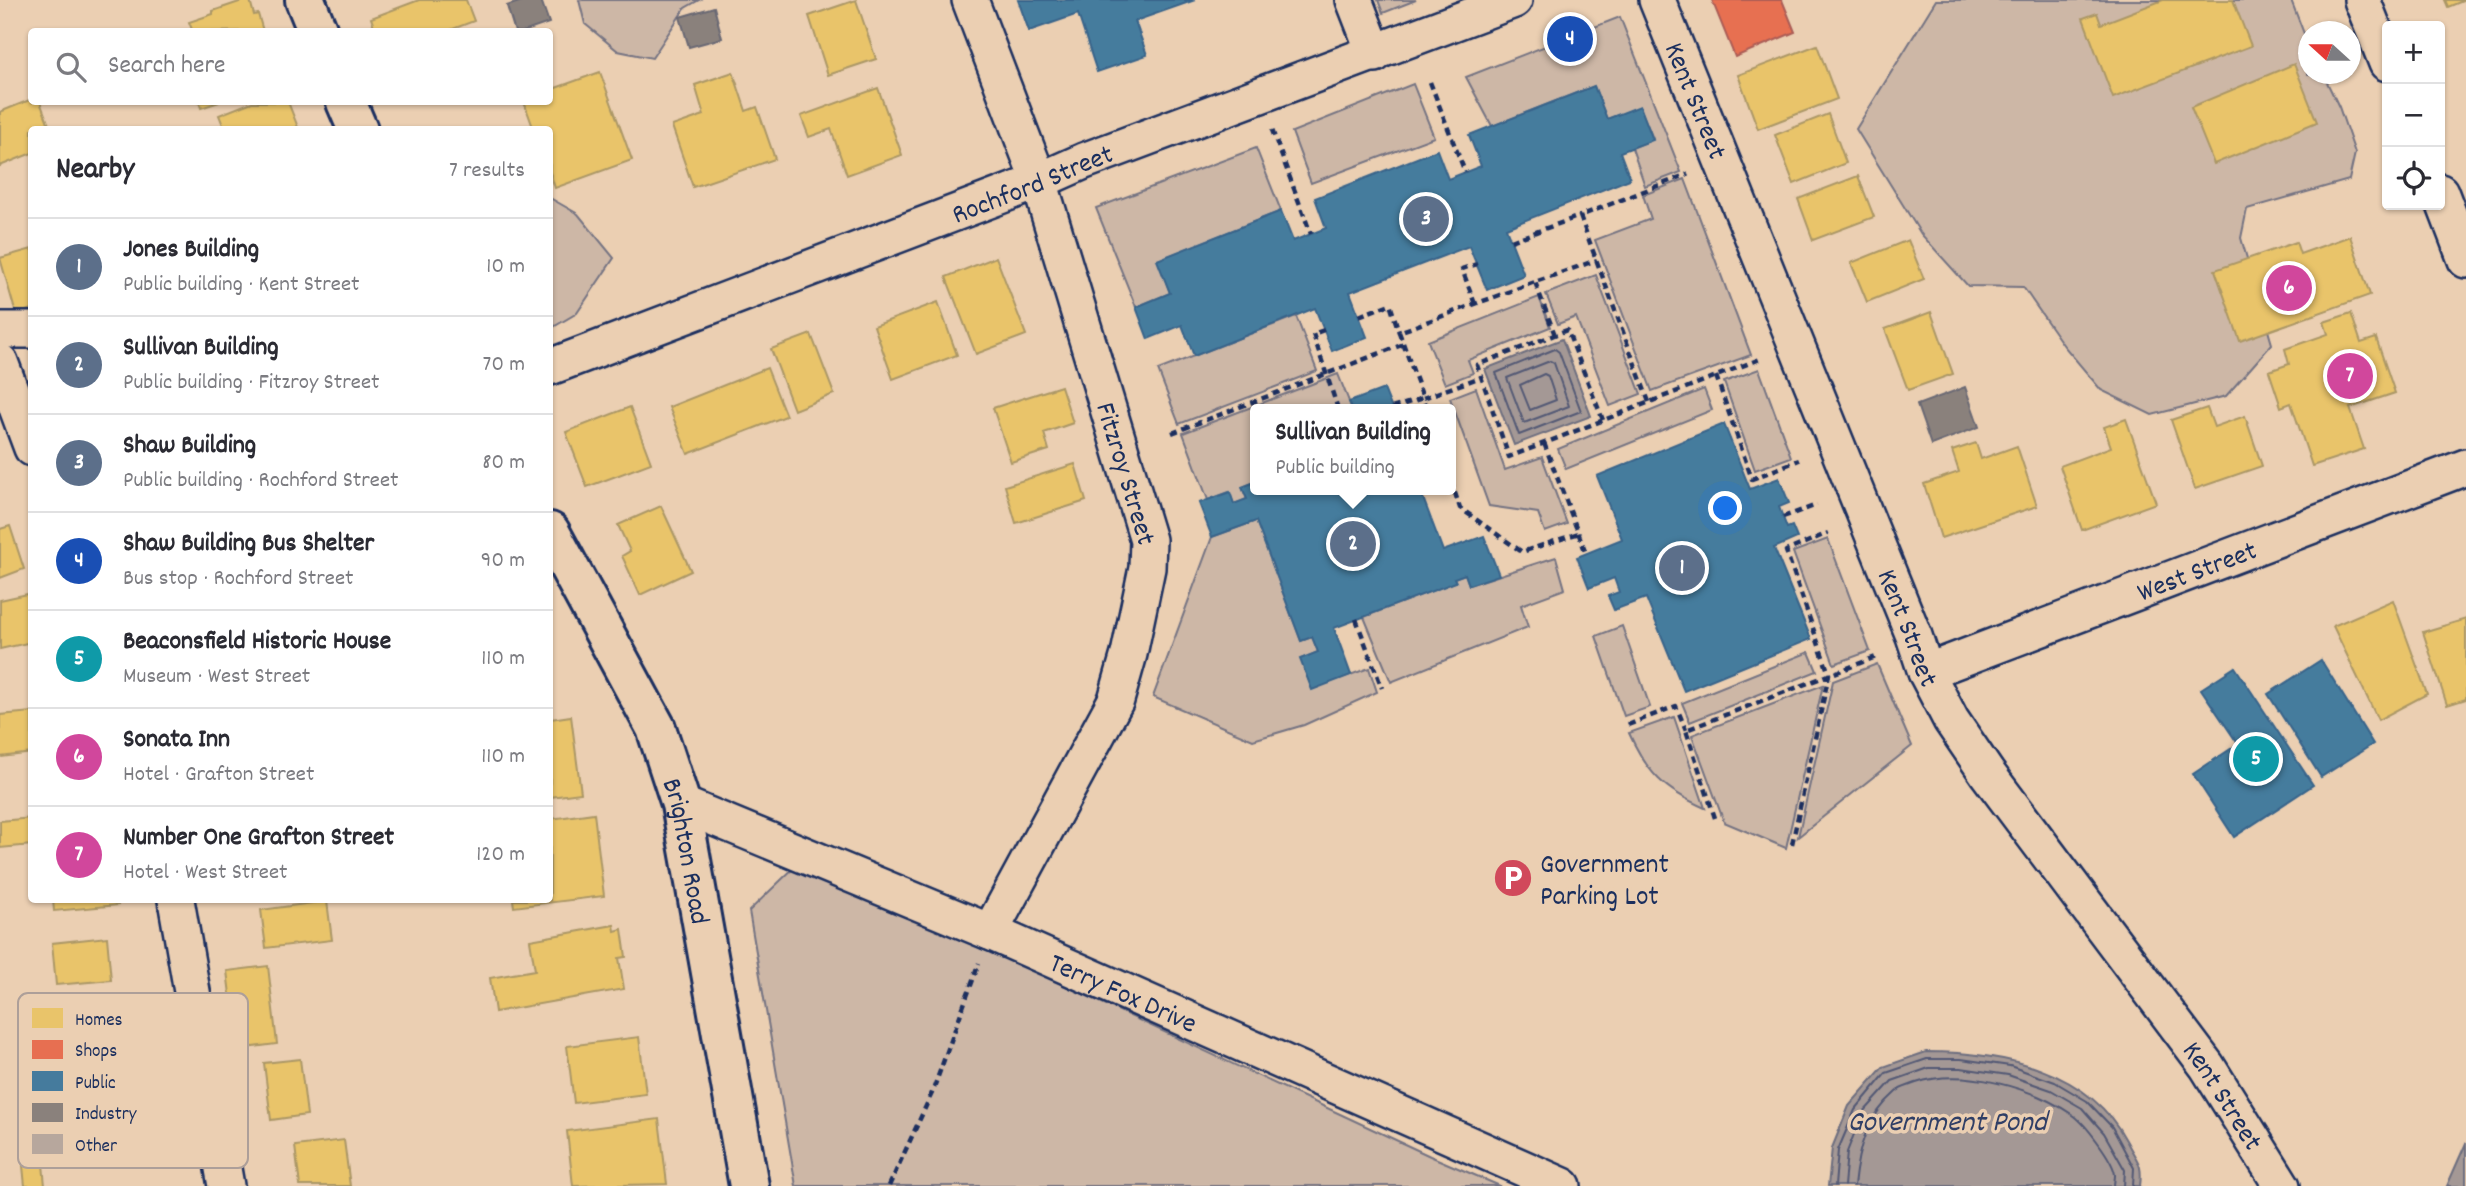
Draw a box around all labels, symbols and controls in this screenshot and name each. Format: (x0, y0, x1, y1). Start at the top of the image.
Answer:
pin: 4 (1547, 13, 1593, 65)
north arrow (2298, 21, 2361, 84)
map controls (2382, 21, 2445, 210)
button: + (2382, 21, 2445, 84)
search box (28, 28, 553, 105)
street label: Kent Street (1651, 37, 1734, 167)
icon: search (52, 48, 90, 86)
text: Search here (108, 48, 226, 85)
button: − (2382, 84, 2445, 147)
street label: Rochford Street (947, 137, 1120, 237)
button: locate (2382, 147, 2445, 210)
text: Nearby (56, 150, 134, 193)
text: 7 results (449, 155, 525, 188)
pin: 3 (1403, 193, 1449, 245)
text: Jones Building (123, 232, 259, 269)
text: 1 (76, 251, 82, 284)
text: 10 m (486, 251, 525, 284)
pin: 6 (2266, 262, 2312, 314)
text: Public building · Kent Street (123, 269, 360, 302)
text: Sullivan Building (123, 330, 279, 367)
text: 2 (74, 349, 84, 382)
text: 70 m (483, 349, 525, 382)
pin: 7 (2327, 350, 2373, 402)
text: Public building · Fitzroy Street (123, 367, 380, 400)
street label: Fitzroy Street (1082, 398, 1163, 551)
popup (1250, 404, 1456, 495)
text: Sullivan Building (1275, 415, 1431, 452)
text: Shaw Building (123, 428, 256, 465)
text: 3 (74, 447, 84, 480)
text: 80 m (482, 447, 525, 480)
text: Public building (1275, 452, 1395, 485)
text: Public building · Rochford Street (123, 465, 399, 498)
your location (1708, 491, 1742, 525)
pin: 2 (1330, 518, 1376, 570)
text: Shaw Building Bus Shelter (123, 526, 374, 563)
street label: West Street (2132, 533, 2264, 615)
pin: 1 (1659, 542, 1705, 594)
text: 4 (74, 545, 84, 578)
text: 90 m (481, 545, 525, 578)
text: Bus stop · Rochford Street (123, 563, 354, 596)
street label: Kent Street (1864, 564, 1946, 696)
text: Beaconsfield Historic House (123, 624, 391, 661)
text: 5 (74, 643, 84, 676)
text: 110 m (481, 643, 525, 676)
text: Museum · West Street (123, 661, 310, 694)
text: Sonata Inn (123, 722, 230, 759)
pin: 5 (2233, 733, 2279, 785)
text: 6 (73, 741, 85, 774)
text: 110 m (481, 741, 525, 774)
text: Hotel · Grafton Street (123, 759, 314, 792)
street label: Brighton Road (649, 774, 717, 928)
text: Number One Grafton Street (123, 820, 394, 857)
text: 7 (75, 839, 83, 872)
text: 120 m (476, 839, 525, 872)
place label: Government Parking Lot (1540, 847, 1669, 919)
text: Hotel · West Street (123, 857, 288, 890)
parking icon: Government Parking Lot (1492, 857, 1534, 899)
street label: Terry Fox Drive (1042, 946, 1202, 1046)
legend (18, 993, 248, 1168)
text: Homes (75, 1008, 123, 1035)
street label: Kent Street (2170, 1035, 2270, 1160)
text: Shops (75, 1039, 117, 1066)
text: Public (75, 1071, 116, 1098)
text: Industry (75, 1102, 137, 1129)
water label: Government Pond (1847, 1103, 2051, 1146)
text: Other (75, 1134, 117, 1161)

